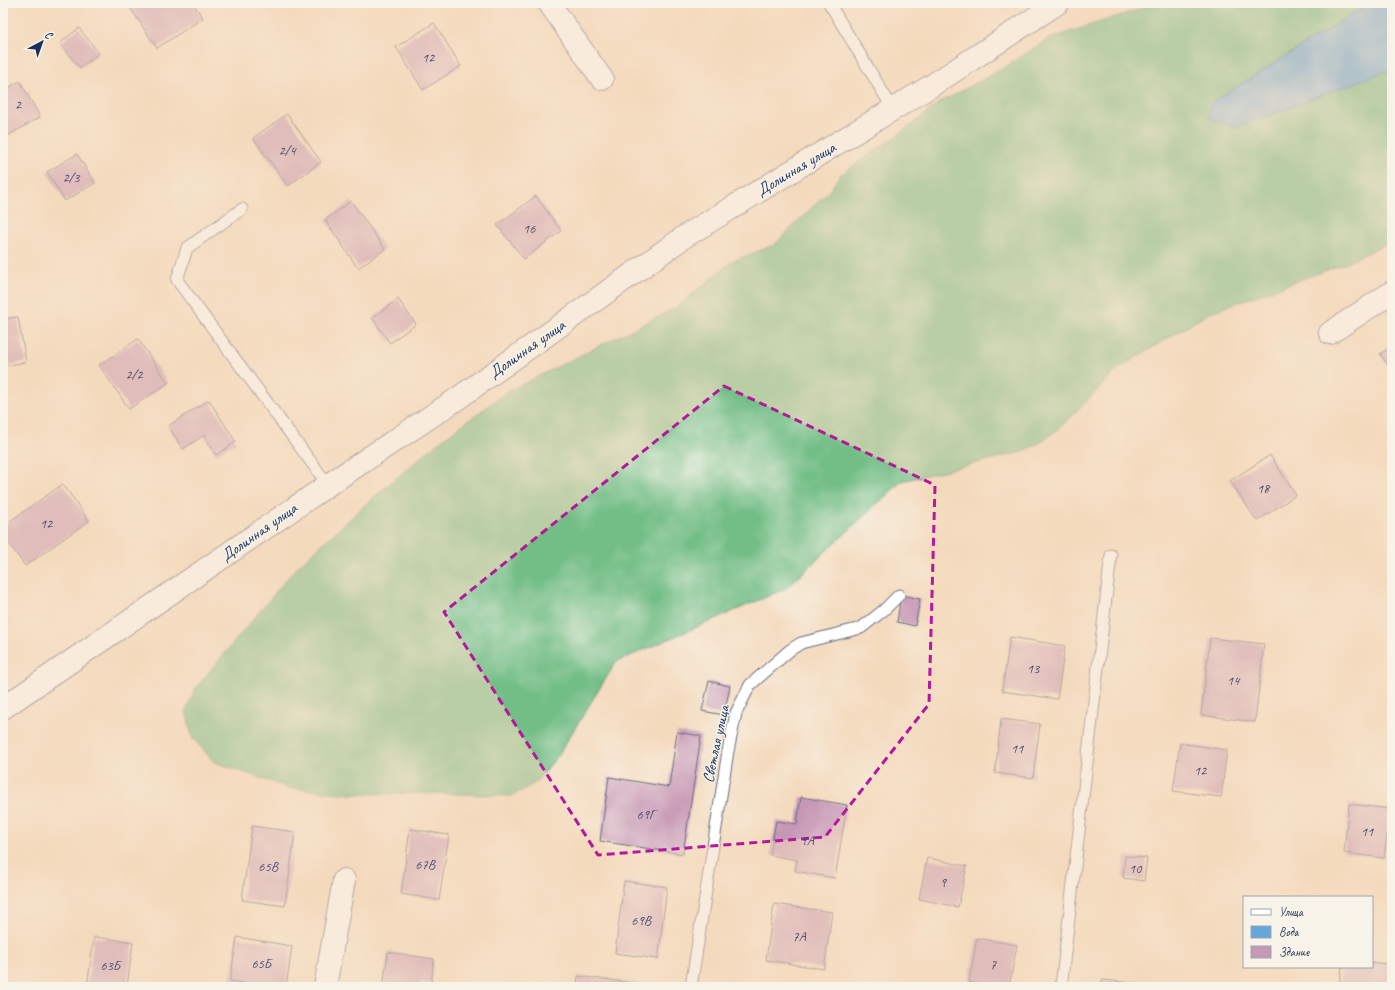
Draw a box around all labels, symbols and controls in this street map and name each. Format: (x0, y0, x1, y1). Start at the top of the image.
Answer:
north arrow (22, 22, 62, 62)
text: С (42, 27, 56, 43)
house number: 12 (422, 49, 436, 66)
house number: 2 (15, 96, 23, 113)
street label: Долинная улица (753, 137, 840, 200)
house number: 2/4 (278, 142, 297, 159)
house number: 2/3 (62, 169, 81, 186)
house number: 16 (523, 220, 536, 237)
street label: Долинная улица (485, 315, 570, 383)
house number: 2/2 (125, 366, 144, 383)
house number: 18 (1257, 480, 1271, 497)
street label: Долинная улица (217, 498, 302, 566)
house number: 12 (40, 515, 54, 532)
house number: 13 (1027, 660, 1041, 677)
house number: 14 (1227, 672, 1241, 689)
street label: Светлая улица (698, 702, 734, 785)
house number: 11 (1011, 740, 1024, 757)
house number: 12 (1194, 762, 1208, 779)
house number: 69Г (636, 806, 659, 823)
house number: 11 (1361, 823, 1374, 840)
house number: 9А (800, 832, 815, 849)
house number: 67В (415, 856, 437, 873)
house number: 65В (258, 858, 280, 875)
house number: 10 (1129, 860, 1143, 877)
house number: 9 (940, 874, 948, 891)
legend (1243, 896, 1373, 968)
text: Улица (1279, 904, 1304, 920)
house number: 69В (631, 912, 653, 929)
text: Вода (1279, 924, 1300, 940)
house number: 7А (792, 928, 807, 945)
text: Здание (1279, 944, 1310, 960)
house number: 65Б (251, 955, 274, 972)
house number: 7 (990, 956, 997, 973)
house number: 63Б (100, 957, 123, 974)

